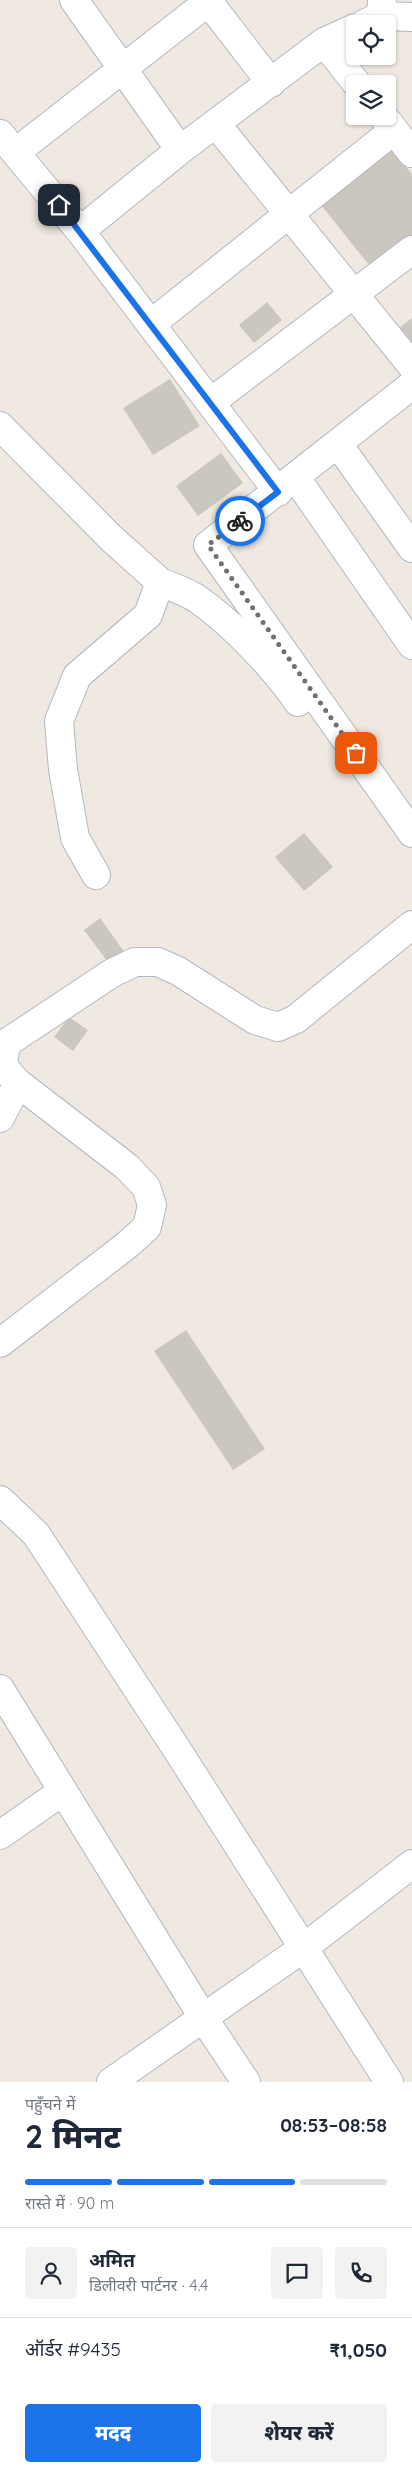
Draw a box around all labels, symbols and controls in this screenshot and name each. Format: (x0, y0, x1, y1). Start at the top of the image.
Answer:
map controls (346, 15, 396, 125)
button: locate (346, 15, 396, 65)
button: layers (346, 75, 396, 125)
pin (38, 184, 80, 226)
icon: home (45, 191, 73, 219)
courier (215, 496, 265, 546)
icon: bike (226, 507, 254, 535)
pin (335, 732, 377, 774)
icon: bag (342, 739, 370, 767)
text: पहुँचने में (25, 2094, 76, 2114)
text: 08:53–08:58 (280, 2113, 387, 2137)
text: 2 मिनट (25, 2116, 121, 2156)
text: रास्ते में · 90 m (25, 2193, 114, 2213)
button: person (25, 2247, 77, 2299)
button: chat (271, 2247, 323, 2299)
button: phone (335, 2247, 387, 2299)
text: अमित (89, 2248, 135, 2272)
text: डिलीवरी पार्टनर · 4.4 (89, 2275, 209, 2295)
text: ऑर्डर #9435 (25, 2337, 121, 2361)
text: ₹1,050 (330, 2338, 387, 2362)
button: मदद (25, 2404, 201, 2462)
button: शेयर करें (211, 2404, 387, 2462)

